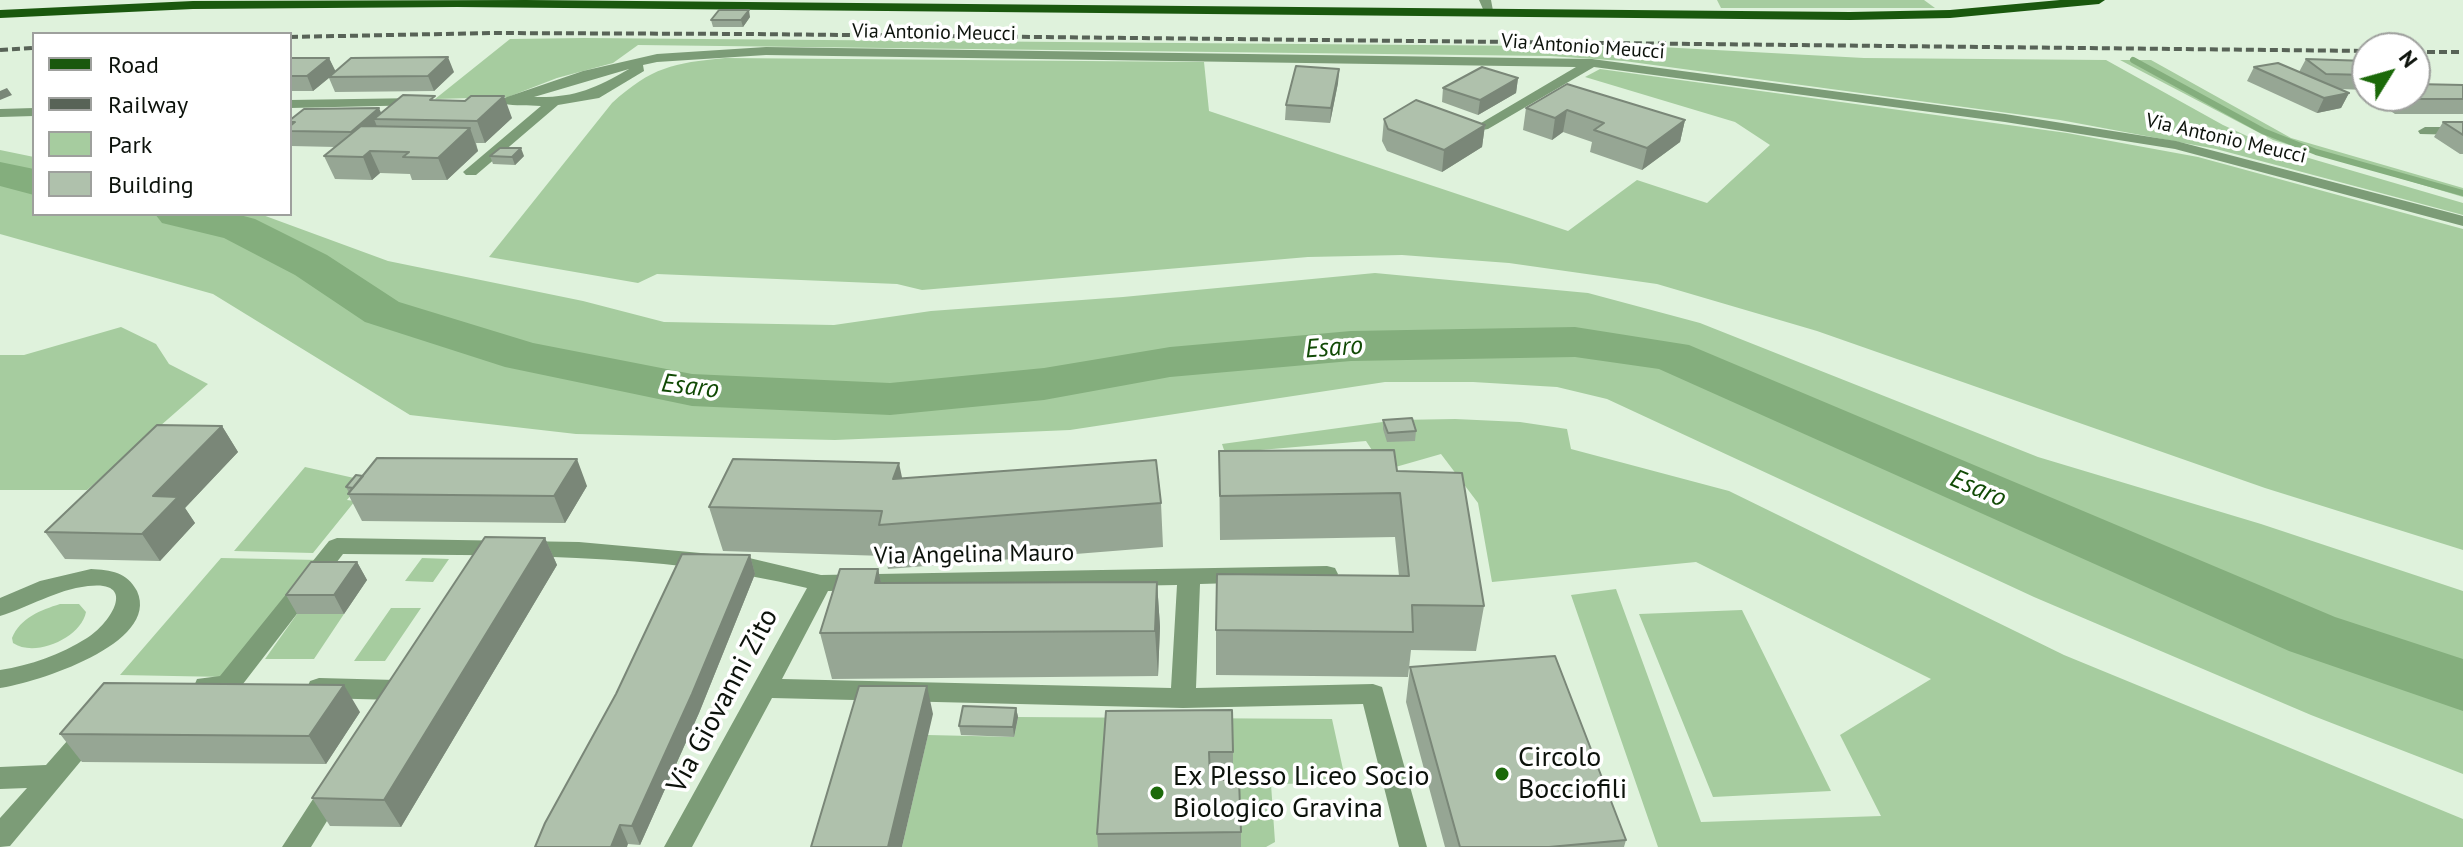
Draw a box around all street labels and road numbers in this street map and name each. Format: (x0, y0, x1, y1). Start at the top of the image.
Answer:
street label: Via Antonio Meucci (852, 20, 1016, 46)
street label: Via Antonio Meucci (1500, 29, 1666, 65)
street label: Via Antonio Meucci (2143, 109, 2309, 169)
street label: Via Angelina Mauro (874, 539, 1074, 571)
street label: Via Giovanni Zito (660, 603, 786, 799)

